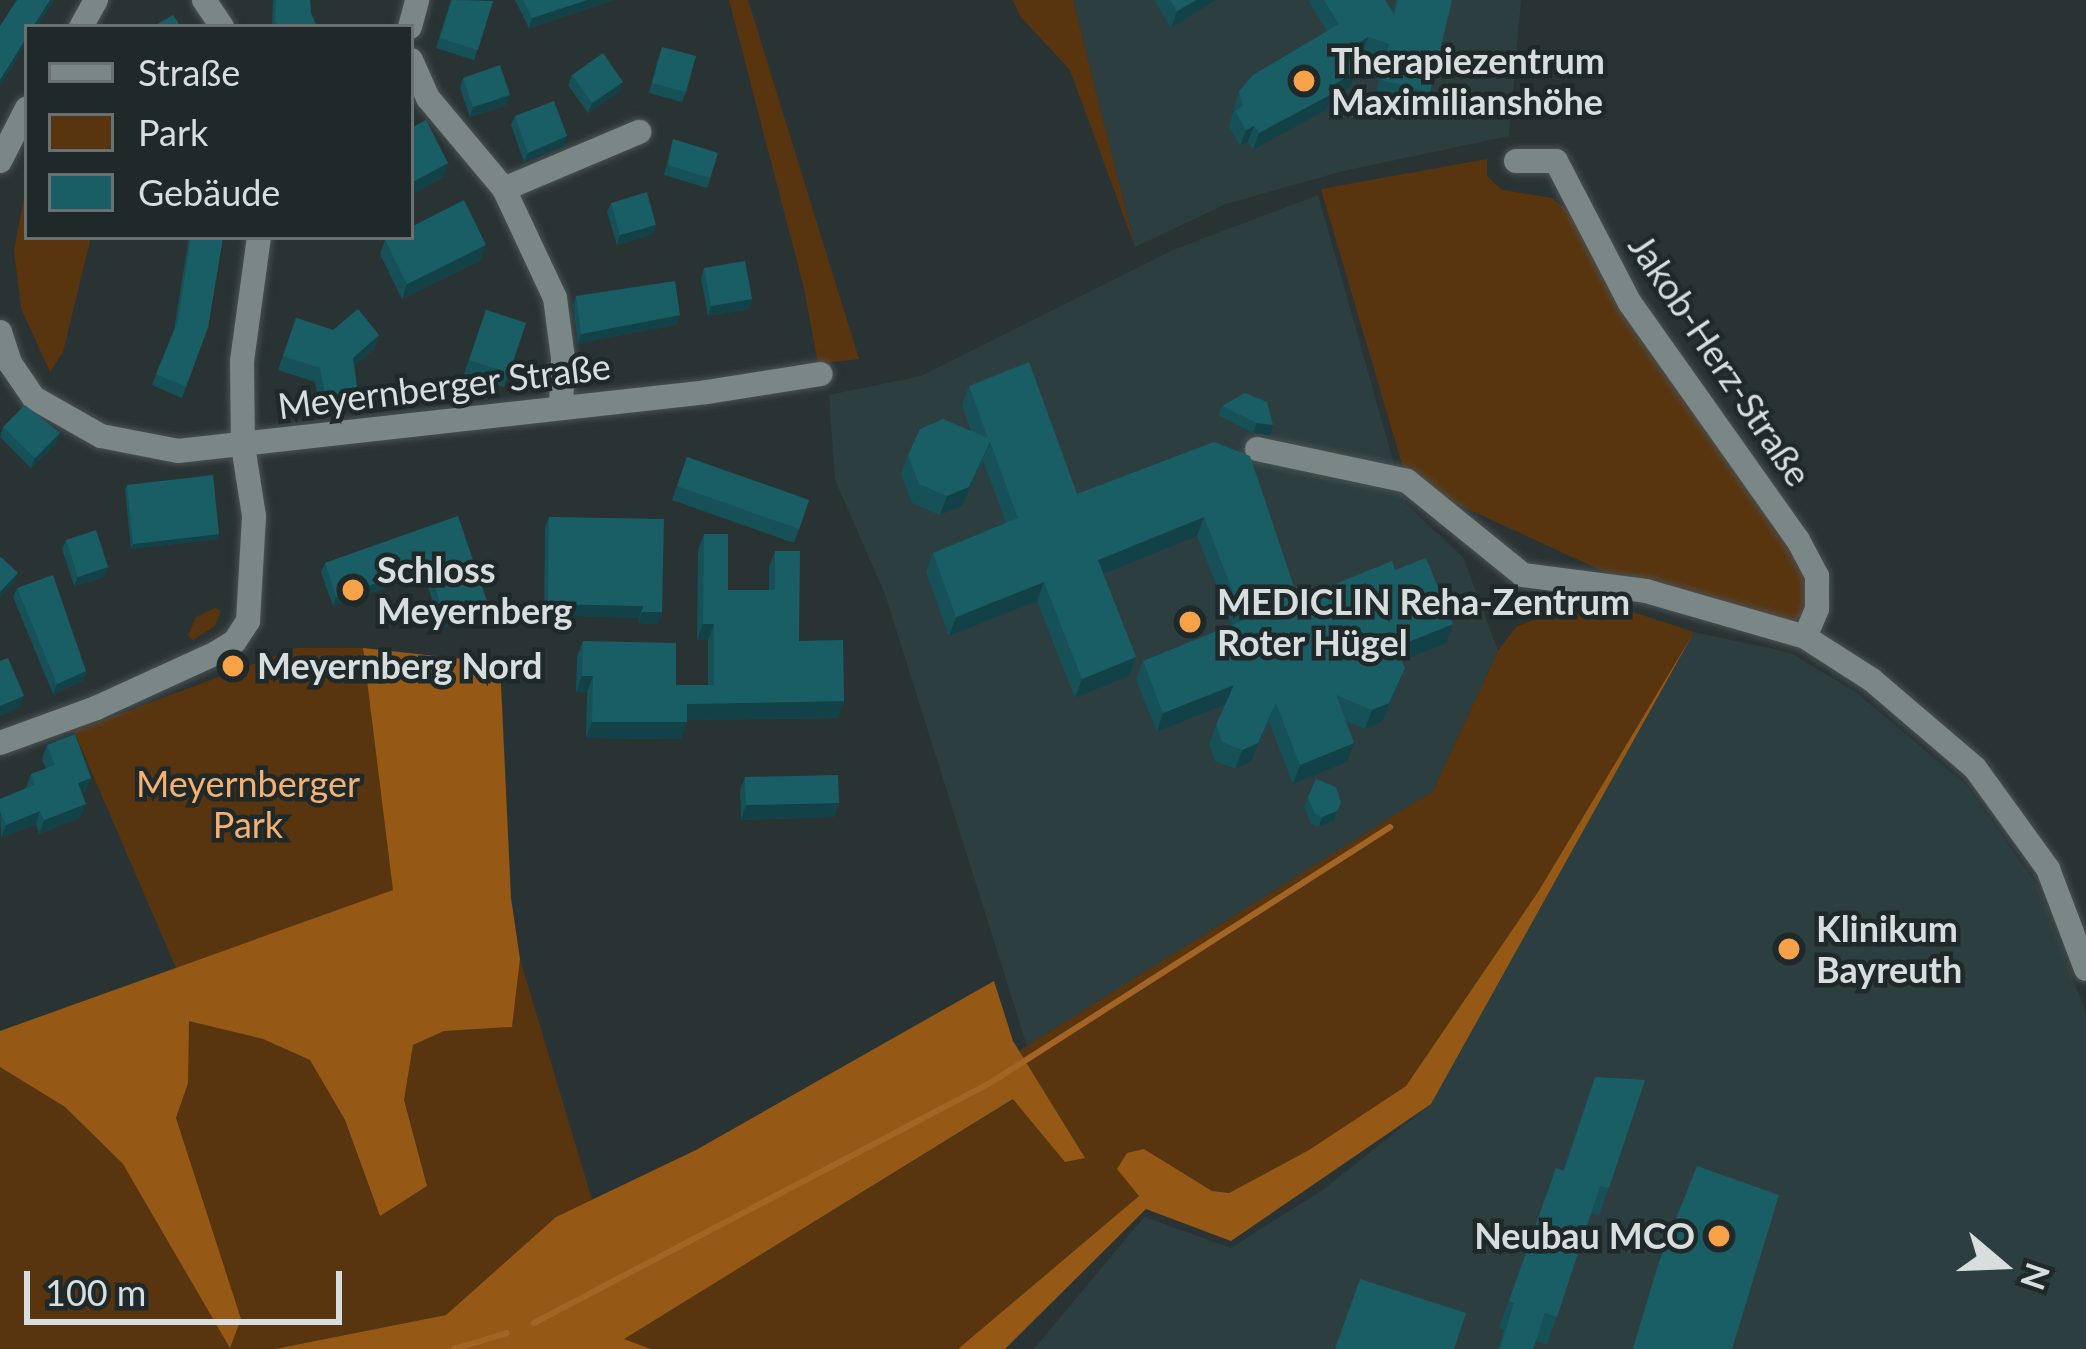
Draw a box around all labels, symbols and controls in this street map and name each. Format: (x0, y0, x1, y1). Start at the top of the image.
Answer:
legend (24, 24, 414, 240)
place label: Therapiezentrum Maximilianshöhe (1331, 38, 1605, 123)
text: Straße (138, 50, 240, 94)
marker: Therapiezentrum Maximilianshöhe (1288, 65, 1320, 97)
text: Park (138, 110, 208, 154)
text: Gebäude (138, 170, 280, 214)
street label: Jakob-Herz-Straße (1620, 226, 1820, 494)
street label: Meyernberger Straße (275, 344, 613, 428)
place label: Schloss Meyernberg (377, 547, 572, 632)
marker: Schloss Meyernberg (340, 577, 366, 603)
place label: MEDICLIN Reha-Zentrum Roter Hügel (1217, 579, 1630, 664)
marker: MEDICLIN Reha-Zentrum Roter Hügel (1174, 606, 1206, 638)
place label: Meyernberg Nord (257, 644, 542, 688)
marker: Meyernberg Nord (220, 653, 246, 679)
park label: Meyernberger Park (136, 761, 360, 846)
place label: Klinikum Bayreuth (1816, 906, 1962, 991)
marker: Klinikum Bayreuth (1773, 933, 1805, 965)
north arrow (1942, 1205, 2062, 1325)
place label: Neubau MCO (1474, 1214, 1695, 1258)
marker: Neubau MCO (1706, 1223, 1732, 1249)
scale bar (30, 1247, 348, 1321)
text: N (2013, 1258, 2059, 1295)
text: 100 m (45, 1270, 146, 1314)

